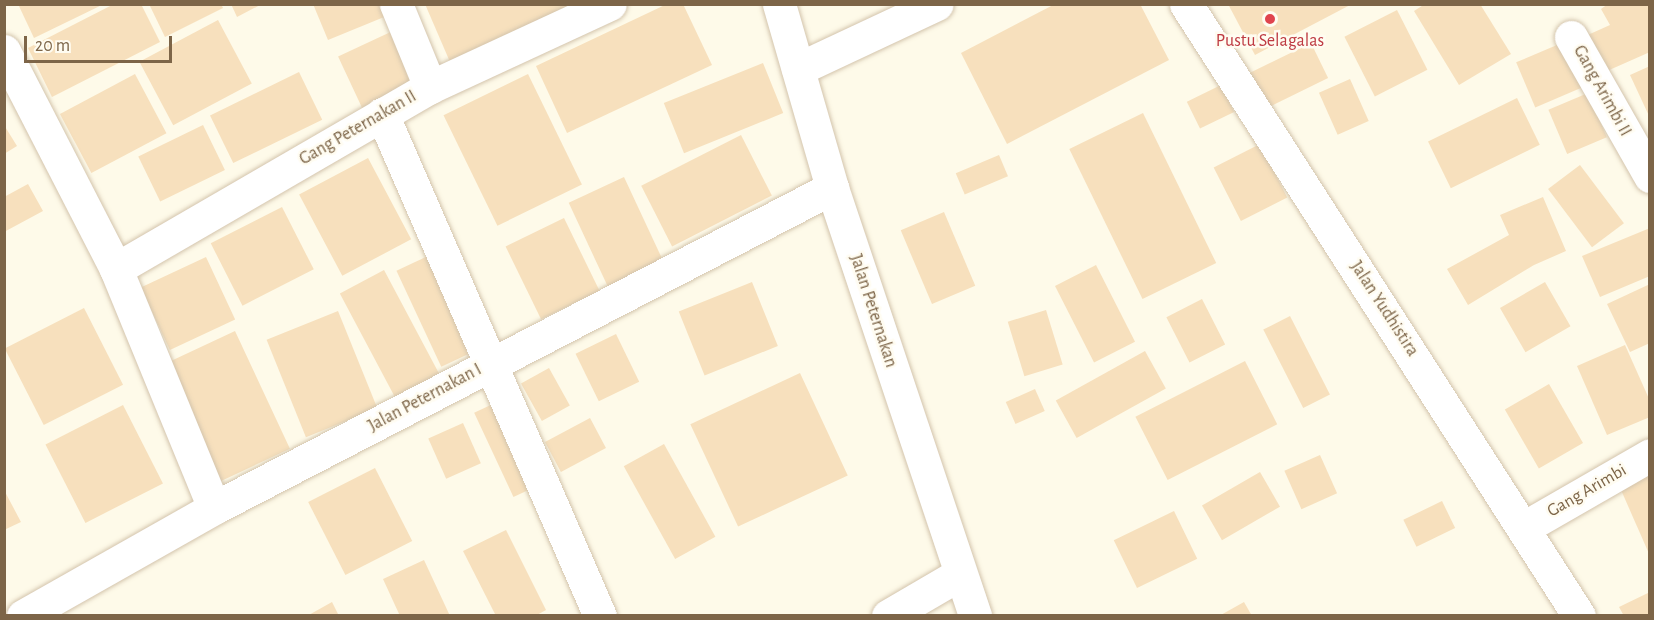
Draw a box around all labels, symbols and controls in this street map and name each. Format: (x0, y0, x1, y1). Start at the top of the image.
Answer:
marker: Pustu Selagalas (1261, 10, 1279, 28)
scale bar (27, 24, 176, 62)
place label: Pustu Selagalas (1216, 30, 1324, 52)
text: 20 m (35, 37, 70, 55)
street label: Gang Arimbi II (1568, 42, 1636, 140)
street label: Gang Peternakan II (296, 86, 420, 170)
street label: Jalan Peternakan (845, 252, 901, 370)
street label: Jalan Yudhistira (1345, 257, 1423, 361)
street label: Jalan Peternakan I (365, 359, 485, 437)
street label: Gang Arimbi (1543, 460, 1631, 522)

